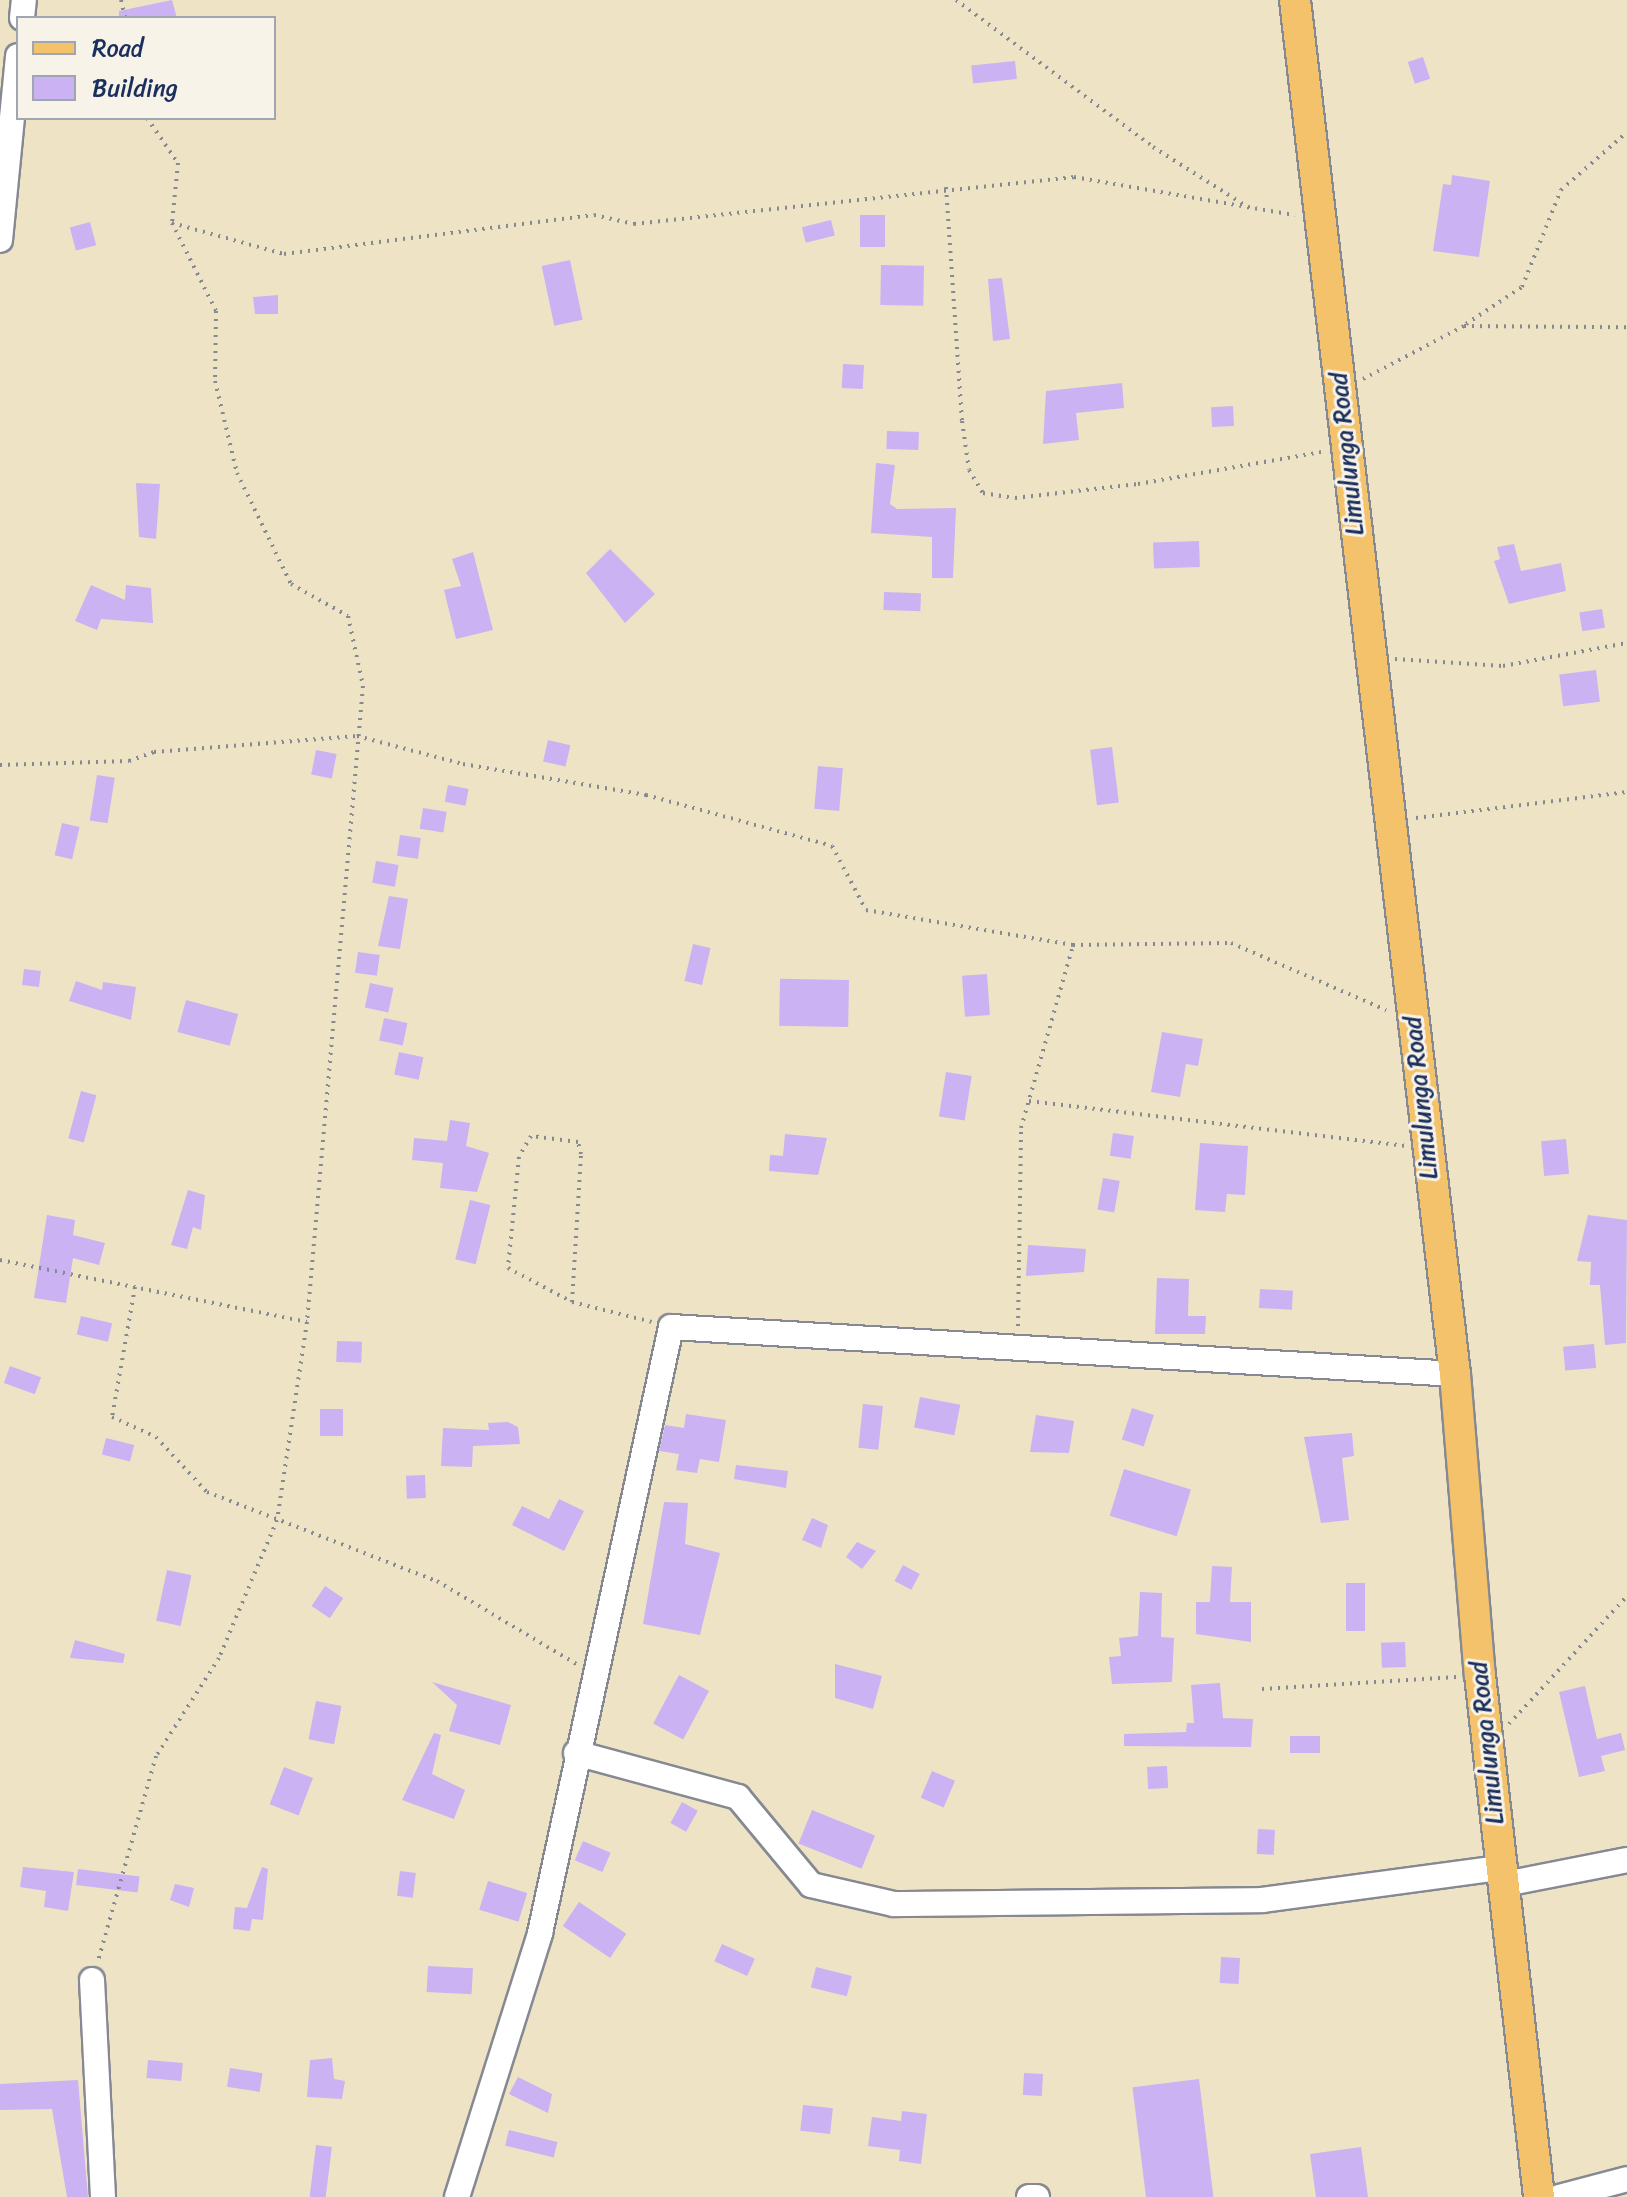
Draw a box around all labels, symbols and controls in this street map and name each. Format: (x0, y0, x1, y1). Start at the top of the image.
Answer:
legend (16, 16, 276, 120)
text: Road (92, 27, 143, 69)
text: Building (92, 67, 178, 109)
street label: Limulunga Road (1324, 371, 1370, 537)
street label: Limulunga Road (1398, 1015, 1444, 1181)
street label: Limulunga Road (1464, 1660, 1510, 1826)

